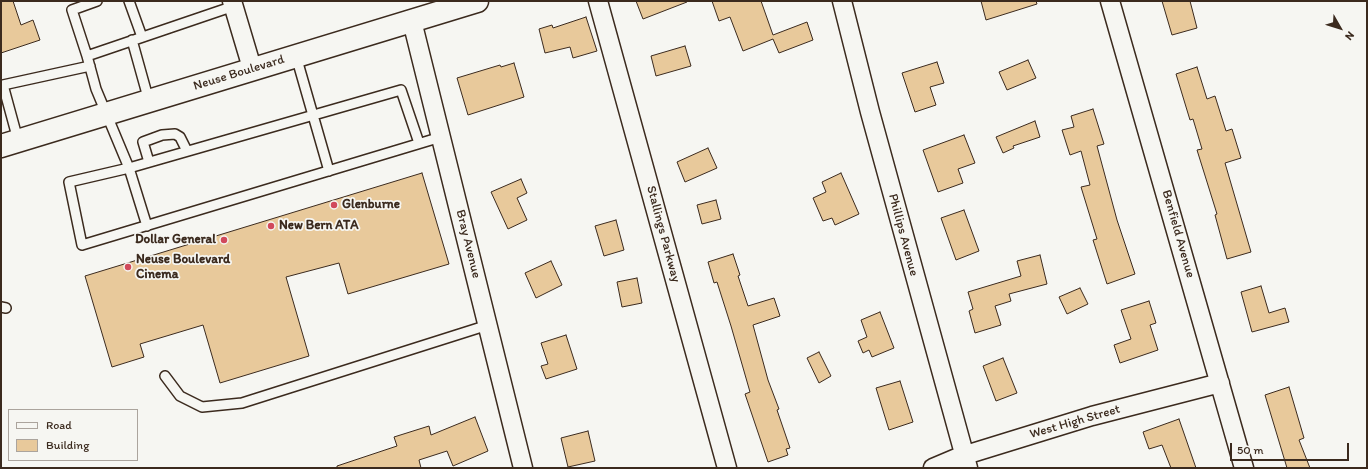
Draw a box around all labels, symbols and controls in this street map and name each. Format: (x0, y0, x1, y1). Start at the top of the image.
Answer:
north arrow (1320, 8, 1360, 48)
text: N (1342, 29, 1357, 43)
street label: Neuse Boulevard (192, 52, 286, 94)
street label: Stallings Parkway (643, 184, 683, 284)
street label: Benfield Avenue (1158, 188, 1198, 280)
street label: Phillips Avenue (885, 192, 921, 278)
place label: Glenburne (342, 197, 400, 213)
marker: Glenburne (329, 200, 339, 210)
street label: Bray Avenue (452, 208, 484, 280)
place label: New Bern ATA (279, 218, 359, 234)
marker: New Bern ATA (266, 221, 276, 231)
place label: Dollar General (135, 232, 216, 248)
marker: Dollar General (219, 235, 229, 245)
place label: Neuse Boulevard Cinema (136, 252, 230, 283)
marker: Neuse Boulevard Cinema (123, 262, 133, 272)
street label: West High Street (1028, 402, 1122, 442)
legend (8, 409, 138, 461)
text: Road (46, 418, 72, 432)
scale bar (1232, 435, 1351, 461)
text: Building (46, 438, 89, 452)
text: 50 m (1237, 443, 1263, 457)

